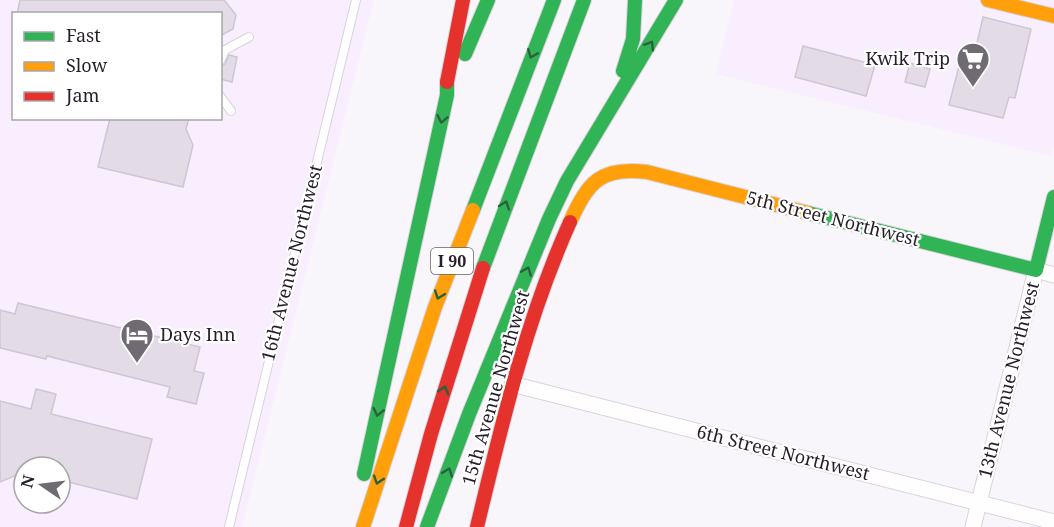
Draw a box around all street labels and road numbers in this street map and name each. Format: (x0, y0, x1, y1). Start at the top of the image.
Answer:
street label: 16th Avenue Northwest (255, 162, 327, 363)
street label: 5th Street Northwest (744, 185, 922, 251)
road number: I 90 (431, 248, 473, 274)
street label: 13th Avenue Northwest (972, 279, 1044, 480)
street label: 15th Avenue Northwest (456, 288, 534, 488)
street label: 6th Street Northwest (694, 419, 872, 485)

